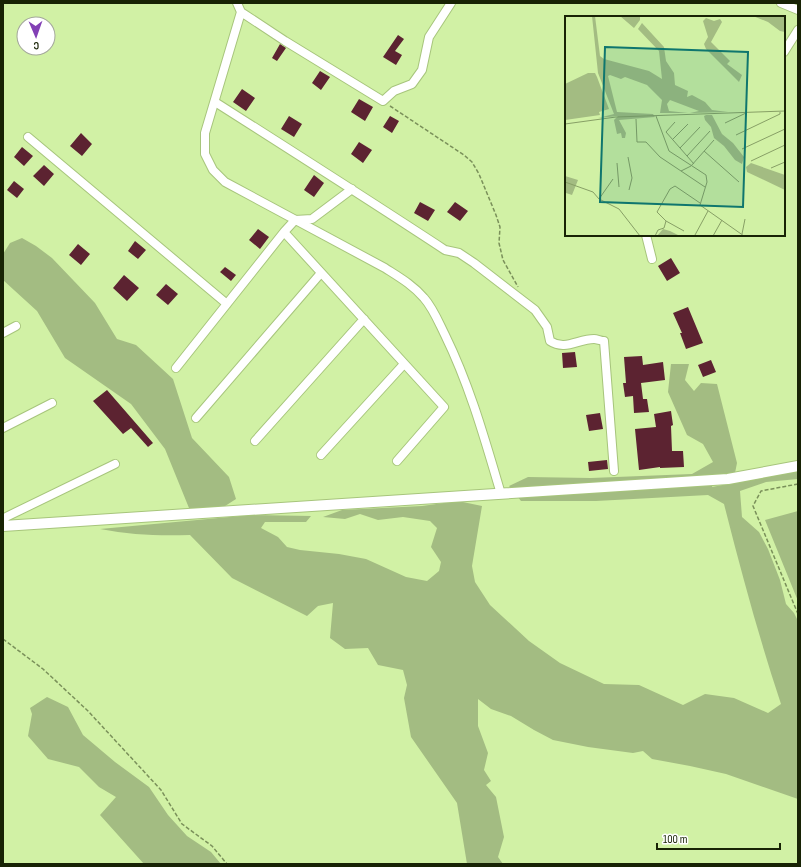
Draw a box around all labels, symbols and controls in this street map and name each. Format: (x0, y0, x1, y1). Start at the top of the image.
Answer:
north arrow (16, 16, 56, 56)
inset map (565, 16, 785, 236)
text: С (33, 39, 39, 52)
scale bar (657, 825, 780, 851)
text: 100 m (663, 832, 688, 847)

